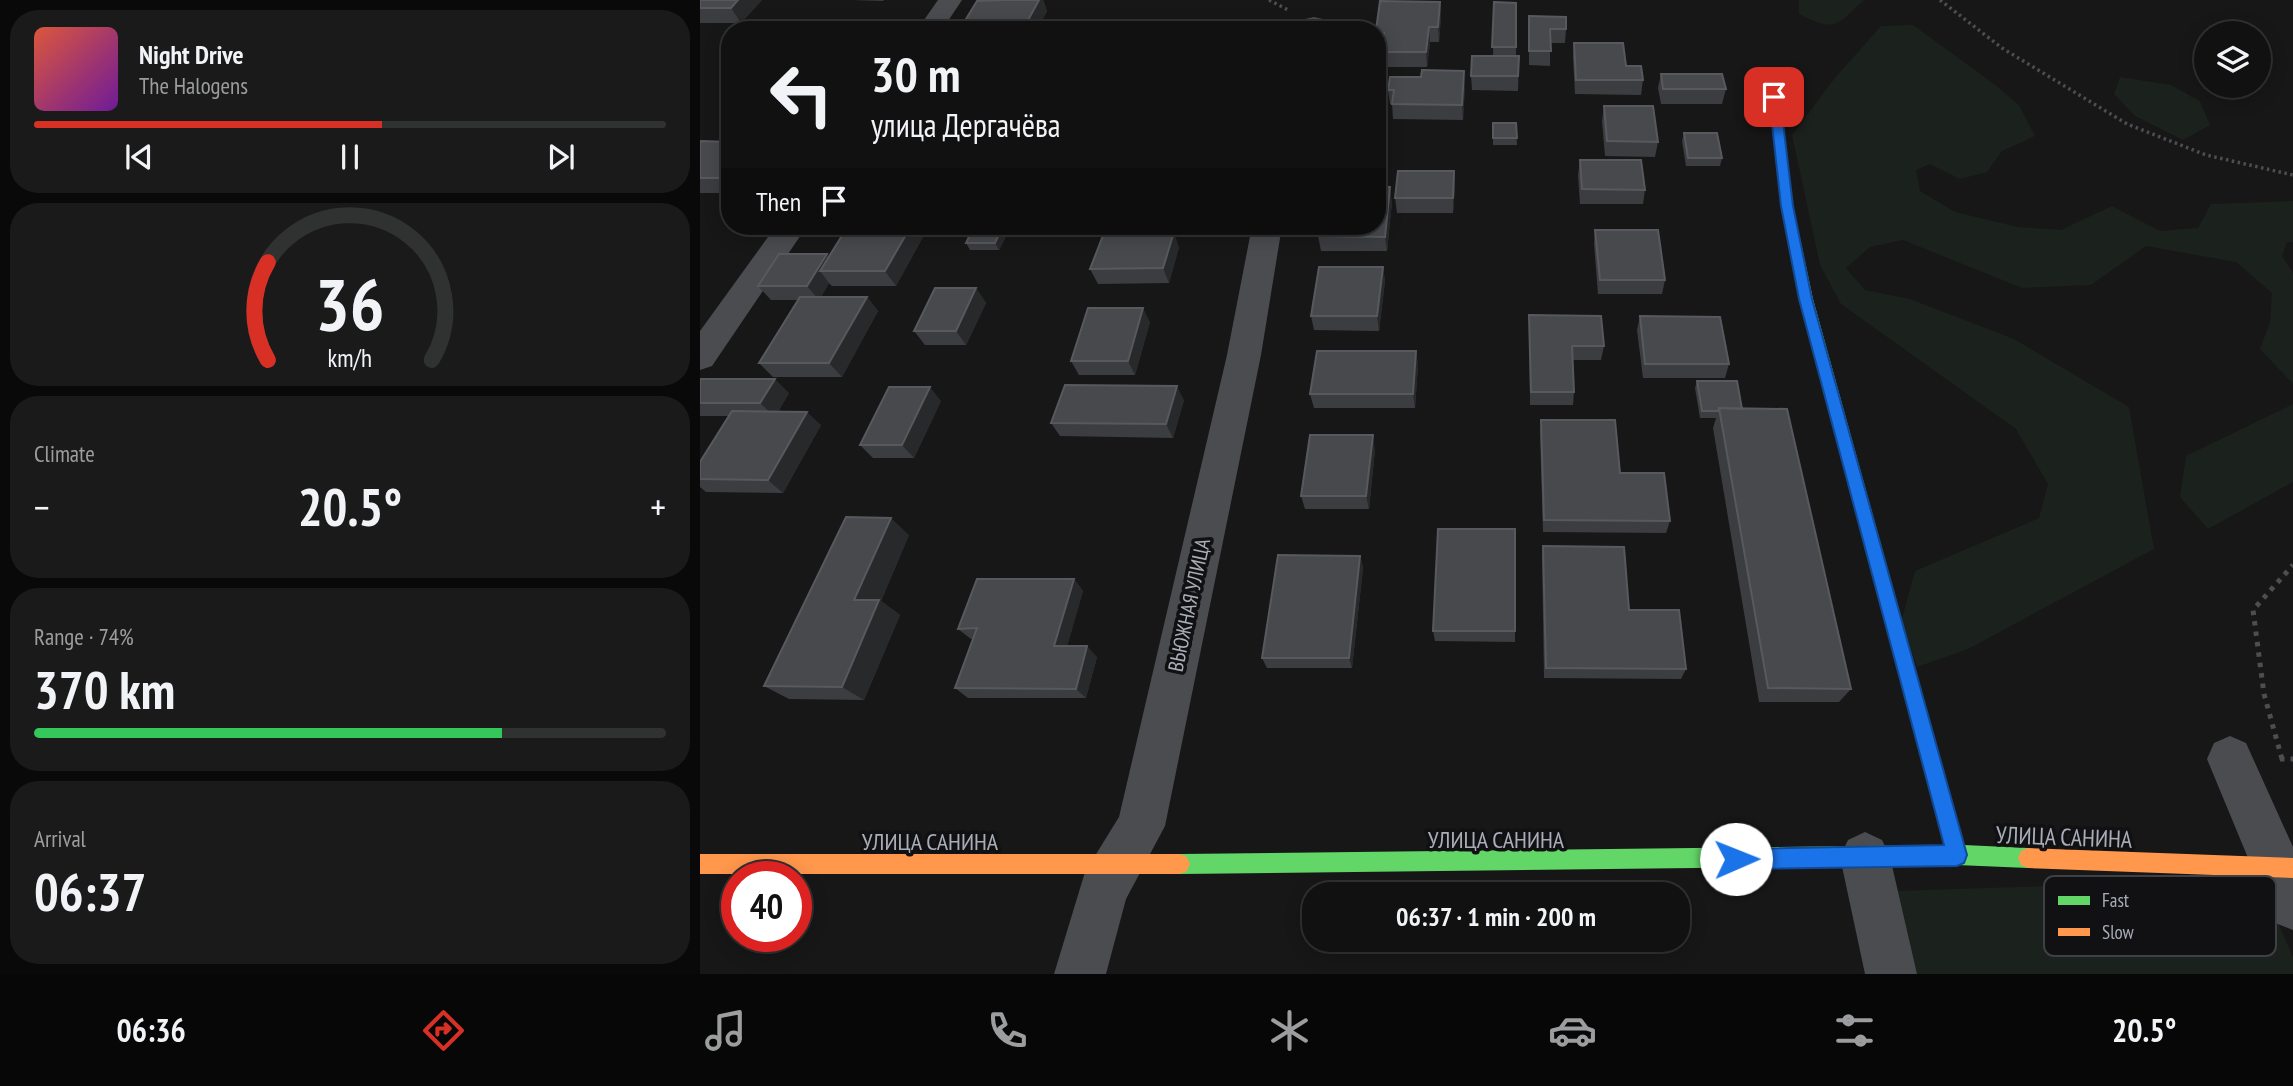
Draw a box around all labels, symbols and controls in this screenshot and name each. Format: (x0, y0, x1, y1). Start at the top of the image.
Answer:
map controls (2194, 21, 2271, 98)
button: layers (2194, 21, 2271, 98)
text: Night Drive (139, 38, 244, 71)
text: 30 m (871, 42, 960, 106)
icon: left (756, 49, 847, 140)
pin (1744, 67, 1804, 127)
text: The Halogens (139, 71, 248, 100)
icon: arrive (1755, 78, 1793, 116)
text: улица Дергачёва (871, 104, 1061, 146)
icon: previous (120, 138, 158, 176)
icon: pause (331, 138, 369, 176)
icon: next (542, 138, 580, 176)
icon: arrive (815, 182, 853, 220)
text: Then (756, 185, 801, 218)
text: 36 (315, 257, 385, 351)
text: km/h (328, 342, 372, 374)
text: Climate (34, 439, 95, 468)
text: 20.5° (298, 473, 402, 540)
text: − (34, 482, 50, 531)
text: + (650, 482, 666, 531)
street label: ВЬЮЖНАЯ УЛИЦА (1162, 536, 1216, 674)
text: Range · 74% (34, 622, 134, 651)
text: 370 km (34, 656, 175, 723)
street label: УЛИЦА САНИНА (1995, 819, 2133, 855)
position arrow (1699, 822, 1773, 896)
text: Arrival (34, 824, 86, 853)
street label: УЛИЦА САНИНА (1428, 824, 1565, 855)
street label: УЛИЦА САНИНА (862, 826, 999, 857)
text: 06:37 (34, 858, 146, 925)
speed limit sign: 40 (721, 861, 812, 952)
legend (2044, 876, 2276, 956)
text: Fast (2102, 888, 2130, 912)
text: 06:37 · 1 min · 200 m (1396, 900, 1596, 933)
text: Slow (2102, 920, 2135, 944)
icon: directions (419, 1006, 468, 1055)
icon: music (701, 1006, 750, 1055)
icon: phone (983, 1006, 1032, 1055)
icon: climate (1265, 1006, 1314, 1055)
icon: car (1548, 1006, 1597, 1055)
icon: filters (1830, 1006, 1879, 1055)
text: 06:36 (117, 1009, 186, 1051)
text: 20.5° (2112, 1009, 2176, 1051)

